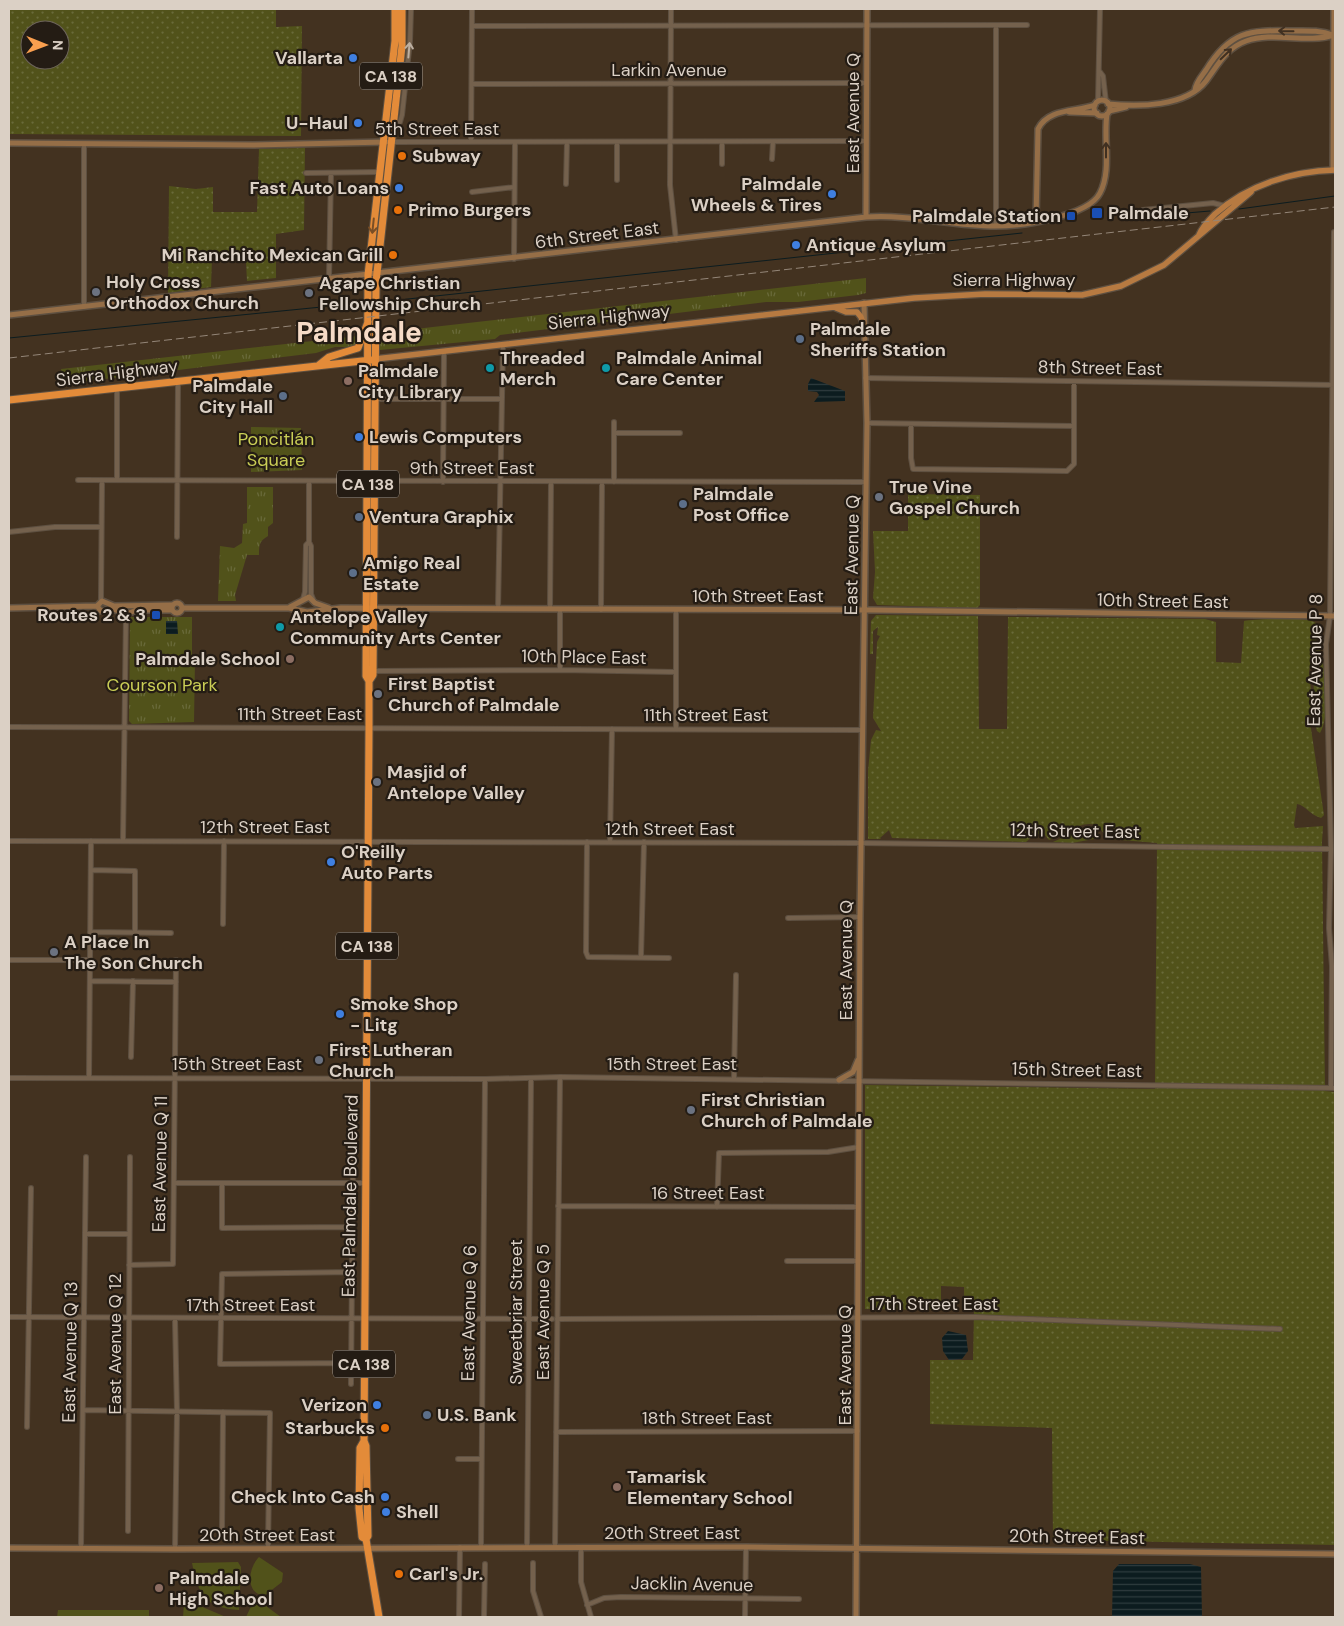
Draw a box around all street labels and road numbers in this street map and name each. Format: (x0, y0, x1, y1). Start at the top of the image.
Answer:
street label: East Avenue Q (841, 53, 865, 173)
street label: Larkin Avenue (611, 58, 727, 82)
road number: CA 138 (360, 62, 422, 90)
street label: 5th Street East (375, 117, 499, 141)
street label: 6th Street East (534, 215, 660, 255)
street label: Sierra Highway (953, 268, 1075, 292)
street label: Sierra Highway (547, 299, 671, 335)
street label: Sierra Highway (55, 354, 179, 392)
street label: 8th Street East (1037, 355, 1163, 381)
street label: 9th Street East (410, 456, 534, 480)
road number: CA 138 (337, 470, 399, 498)
street label: East Avenue Q (839, 495, 865, 615)
street label: 10th Street East (692, 584, 824, 608)
street label: 10th Street East (1097, 588, 1229, 614)
street label: East Avenue P 8 (1302, 594, 1328, 726)
street label: 10th Place East (521, 644, 647, 670)
street label: 11th Street East (238, 702, 362, 726)
street label: 11th Street East (644, 703, 768, 727)
street label: 12th Street East (200, 815, 330, 839)
street label: 12th Street East (605, 817, 735, 841)
street label: 12th Street East (1010, 818, 1140, 844)
street label: East Avenue Q (834, 900, 858, 1020)
road number: CA 138 (336, 932, 398, 959)
street label: 15th Street East (172, 1052, 302, 1076)
street label: 15th Street East (607, 1052, 737, 1076)
street label: 15th Street East (1012, 1057, 1142, 1083)
street label: East Palmdale Boulevard (336, 1095, 364, 1297)
street label: East Avenue Q 11 (147, 1096, 173, 1232)
street label: 16 Street East (651, 1181, 765, 1205)
street label: Sweetbriar Street (504, 1239, 528, 1385)
street label: East Avenue Q 5 (531, 1244, 555, 1380)
street label: East Avenue Q 6 (456, 1245, 482, 1381)
street label: East Avenue Q 12 (103, 1273, 127, 1415)
street label: East Avenue Q 13 (57, 1281, 83, 1423)
street label: 17th Street East (870, 1292, 998, 1316)
street label: 17th Street East (187, 1293, 315, 1317)
street label: East Avenue Q (833, 1305, 857, 1425)
road number: CA 138 (333, 1350, 395, 1378)
street label: 18th Street East (642, 1406, 772, 1430)
street label: 20th Street East (604, 1521, 740, 1545)
street label: 20th Street East (199, 1523, 335, 1547)
street label: 20th Street East (1009, 1524, 1145, 1550)
street label: Jacklin Avenue (630, 1571, 754, 1597)

